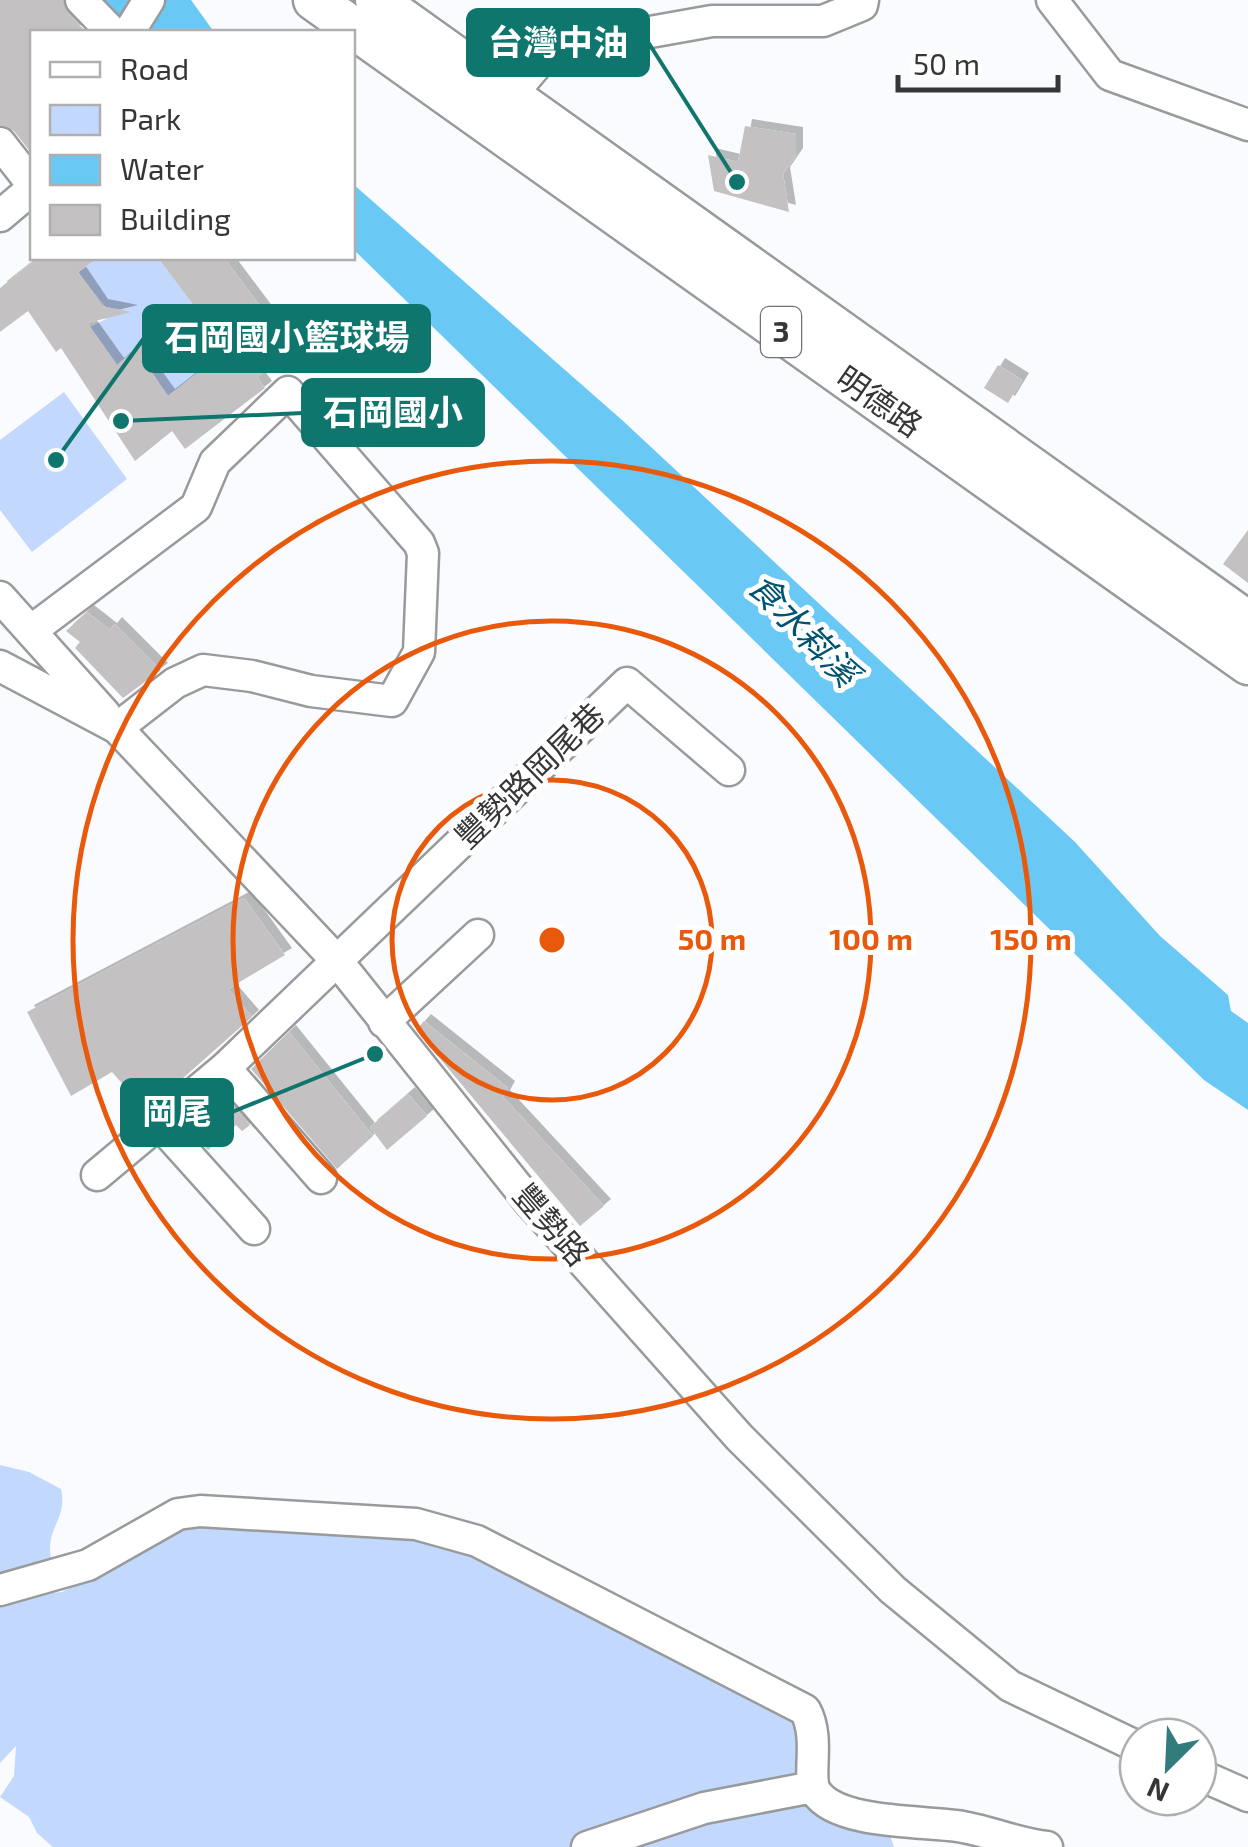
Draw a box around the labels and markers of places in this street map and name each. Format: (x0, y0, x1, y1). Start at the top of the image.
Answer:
callout: 台灣中油 (468, 10, 648, 75)
callout: 石岡國小籃球場 (144, 306, 429, 371)
callout: 石岡國小 (303, 380, 483, 445)
centre of rings (534, 922, 570, 958)
callout: 岡尾 (122, 1080, 232, 1145)

